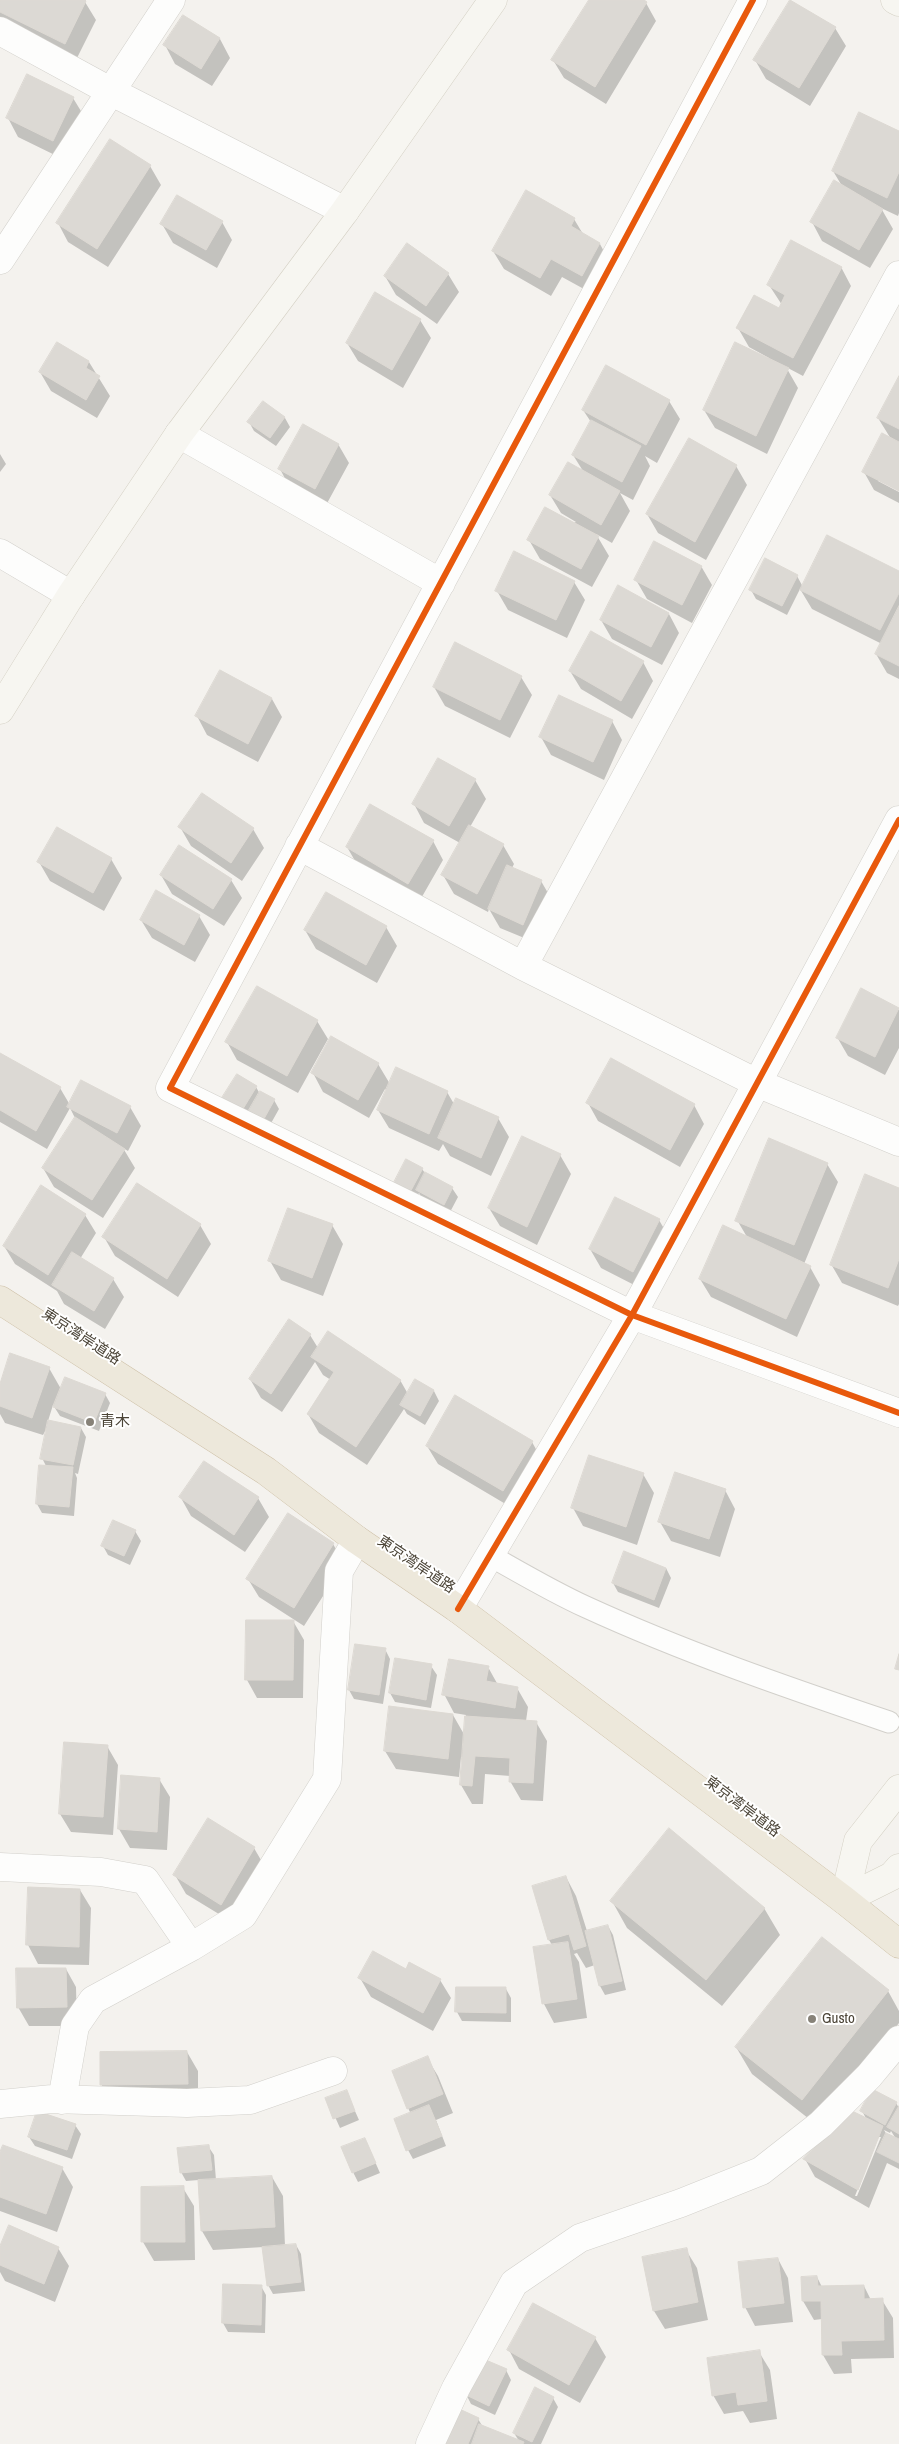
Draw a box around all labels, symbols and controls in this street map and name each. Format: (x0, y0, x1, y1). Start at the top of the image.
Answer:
street label: 東京湾岸道路 (38, 1305, 124, 1369)
place label: 青木 (100, 1413, 130, 1431)
marker: 青木 (84, 1416, 96, 1428)
street label: 東京湾岸道路 (374, 1532, 458, 1598)
street label: 東京湾岸道路 (701, 1773, 783, 1841)
place label: Gusto (822, 2010, 855, 2028)
marker: Gusto (806, 2013, 818, 2025)

